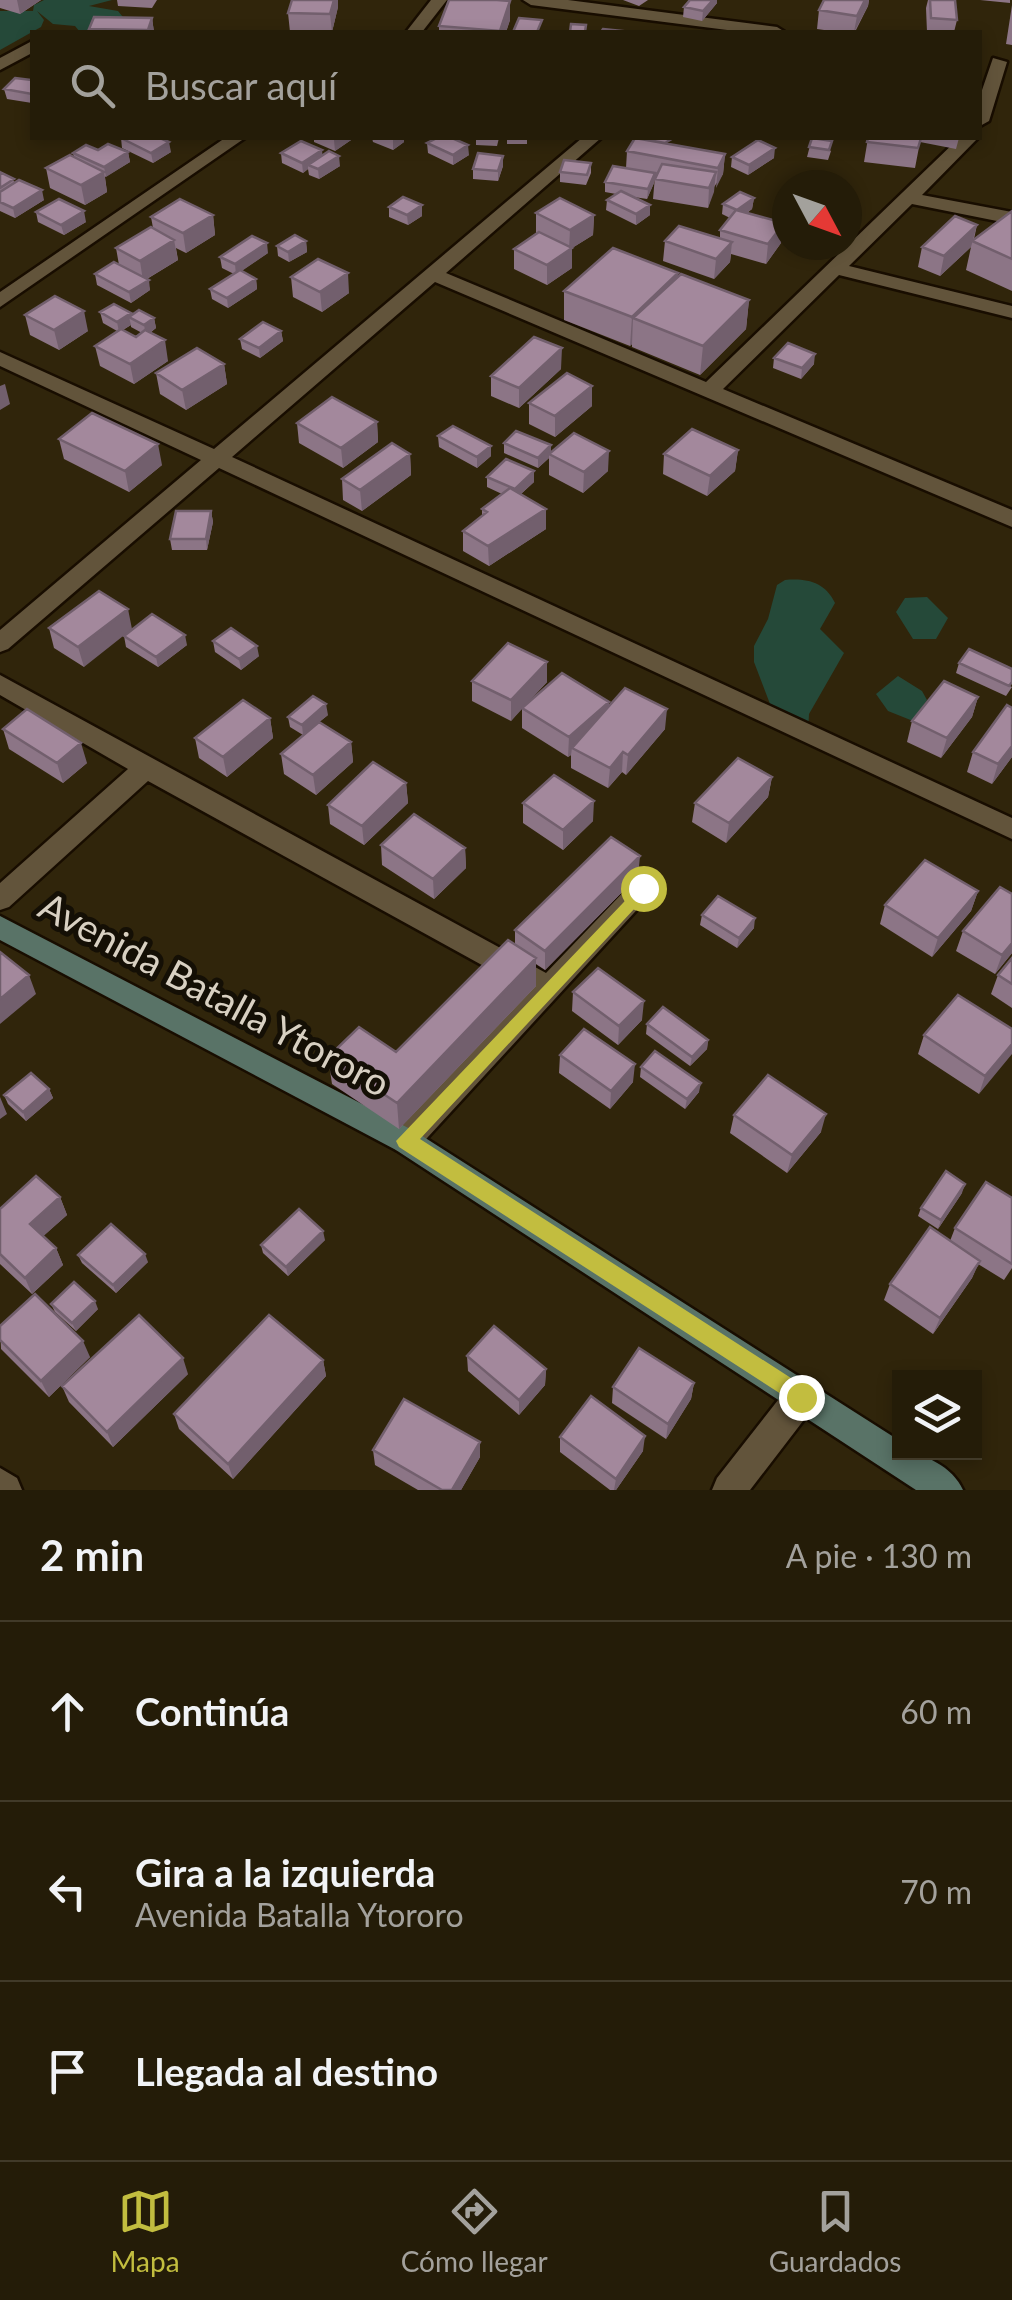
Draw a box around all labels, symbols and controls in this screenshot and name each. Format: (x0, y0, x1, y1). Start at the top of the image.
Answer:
search box (30, 30, 982, 140)
icon: search (65, 58, 120, 113)
text: Buscar aquí (145, 62, 337, 108)
north arrow (772, 170, 862, 260)
route start (621, 866, 667, 912)
street label: Avenida Batalla Ytororo (32, 881, 398, 1105)
map controls (892, 1370, 982, 1460)
button: layers (892, 1370, 982, 1460)
route end (779, 1375, 825, 1421)
text: 2 min (40, 1530, 144, 1580)
text: A pie · 130 m (786, 1536, 972, 1575)
icon: ahead (40, 1684, 95, 1739)
text: Continúa (135, 1688, 289, 1734)
text: 60 m (900, 1692, 972, 1731)
text: Gira a la izquierda (135, 1849, 435, 1895)
icon: left (40, 1864, 95, 1919)
text: 70 m (900, 1872, 972, 1911)
text: Avenida Batalla Ytororo (135, 1895, 464, 1934)
icon: arrive (40, 2044, 95, 2099)
text: Llegada al destino (135, 2048, 438, 2094)
tab: Mapa (111, 2184, 180, 2278)
tab: Cómo llegar (401, 2184, 548, 2278)
tab: Guardados (769, 2184, 901, 2278)

